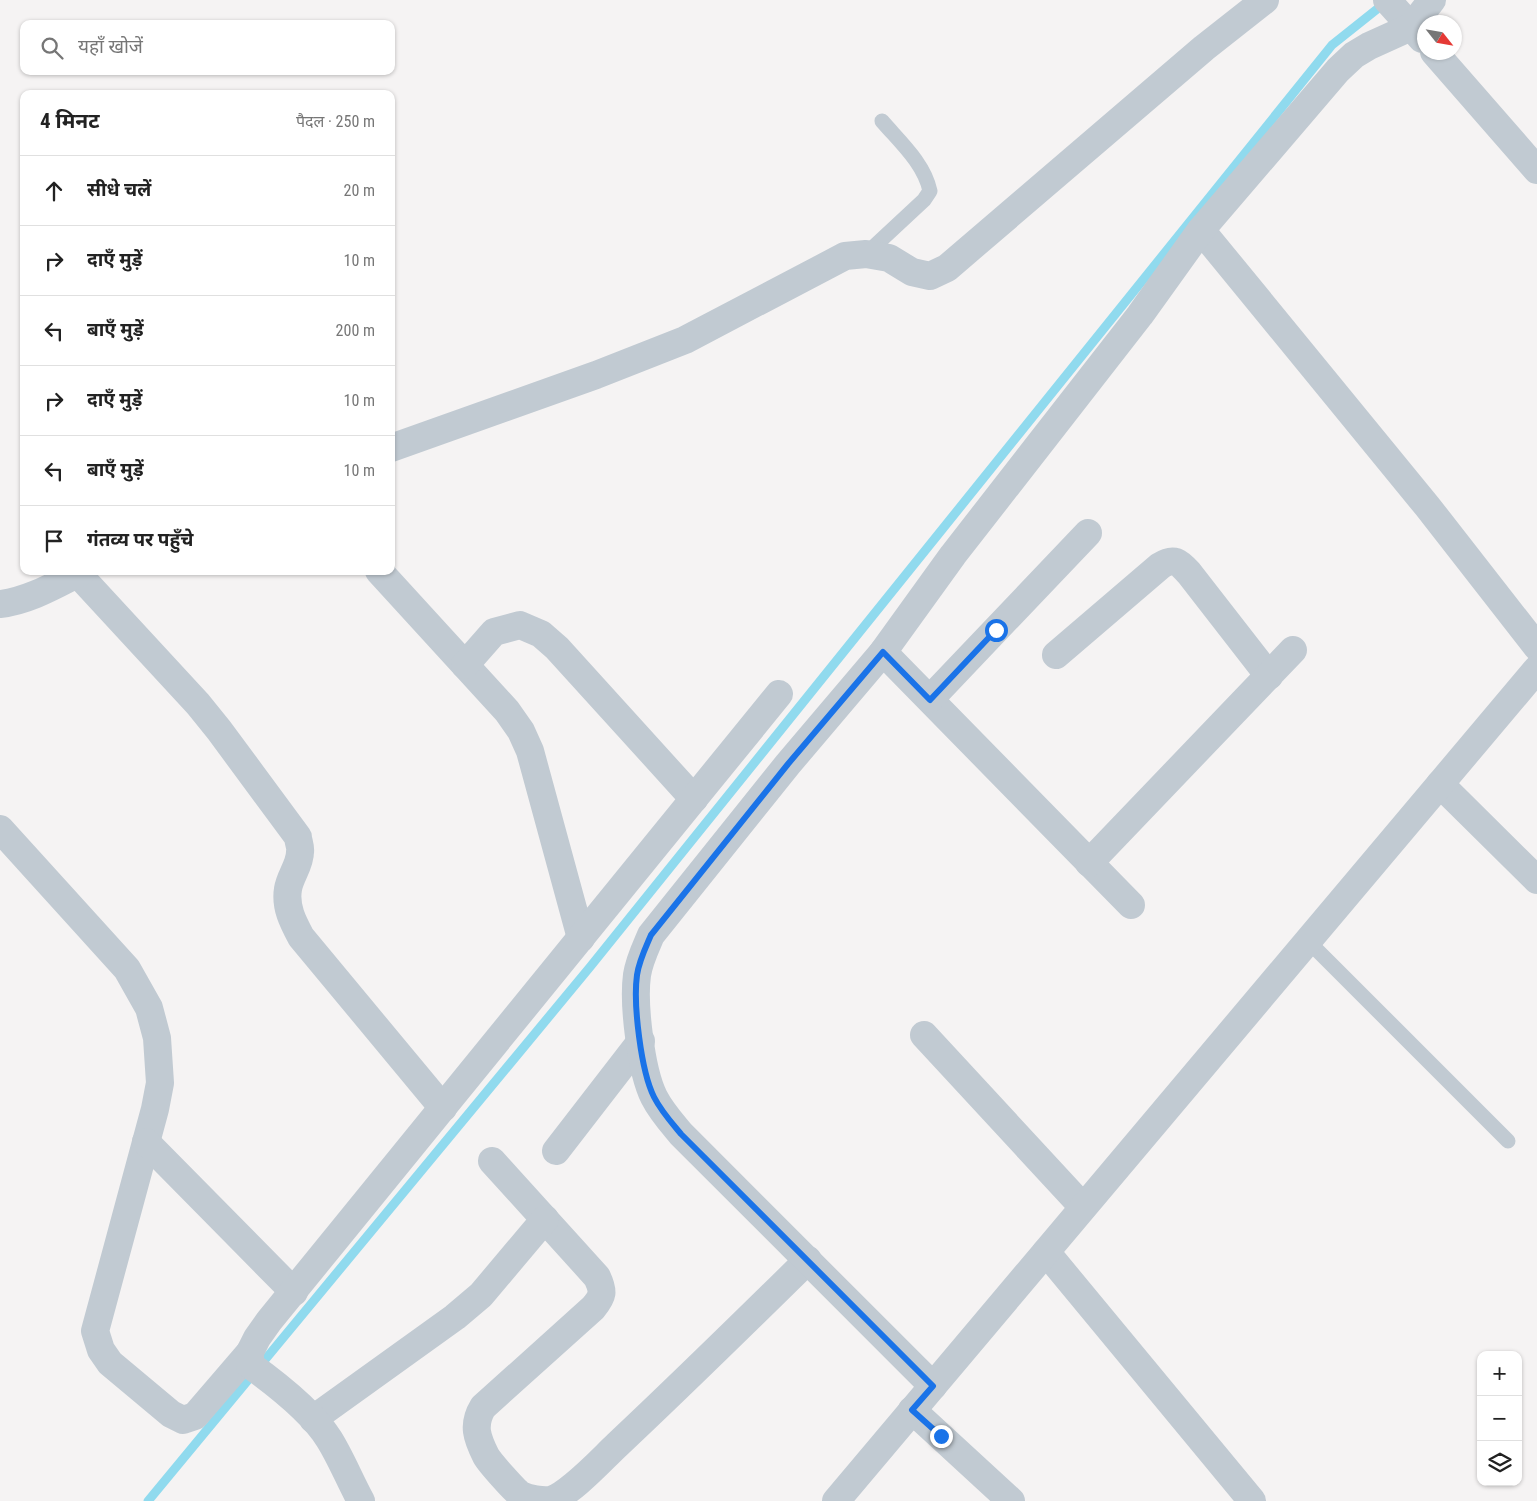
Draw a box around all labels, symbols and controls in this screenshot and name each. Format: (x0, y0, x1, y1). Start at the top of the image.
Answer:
north arrow (1417, 15, 1462, 60)
search box (20, 20, 395, 75)
icon: search (38, 34, 66, 62)
text: यहाँ खोजें (78, 35, 143, 58)
text: 4 मिनट (40, 109, 100, 133)
text: पैदल · 250 m (296, 112, 375, 131)
icon: ahead (40, 177, 68, 205)
text: सीधे चलें (87, 178, 151, 201)
text: 20 m (343, 181, 375, 200)
icon: right (40, 247, 68, 275)
text: दाएँ मुड़ें (87, 248, 142, 271)
text: 10 m (343, 251, 375, 270)
icon: left (40, 317, 68, 345)
text: बाएँ मुड़ें (87, 318, 143, 341)
text: 200 m (336, 321, 375, 340)
icon: right (40, 387, 68, 415)
text: दाएँ मुड़ें (87, 388, 142, 411)
text: 10 m (343, 391, 375, 410)
icon: left (40, 457, 68, 485)
text: बाएँ मुड़ें (87, 458, 143, 481)
text: 10 m (343, 461, 375, 480)
icon: arrive (40, 527, 68, 555)
text: गंतव्य पर पहुँचे (87, 528, 193, 551)
route start (985, 619, 1008, 642)
map controls (1477, 1351, 1522, 1486)
button: + (1477, 1351, 1522, 1396)
button: − (1477, 1396, 1522, 1441)
route end (930, 1425, 953, 1448)
button: layers (1477, 1441, 1522, 1486)

